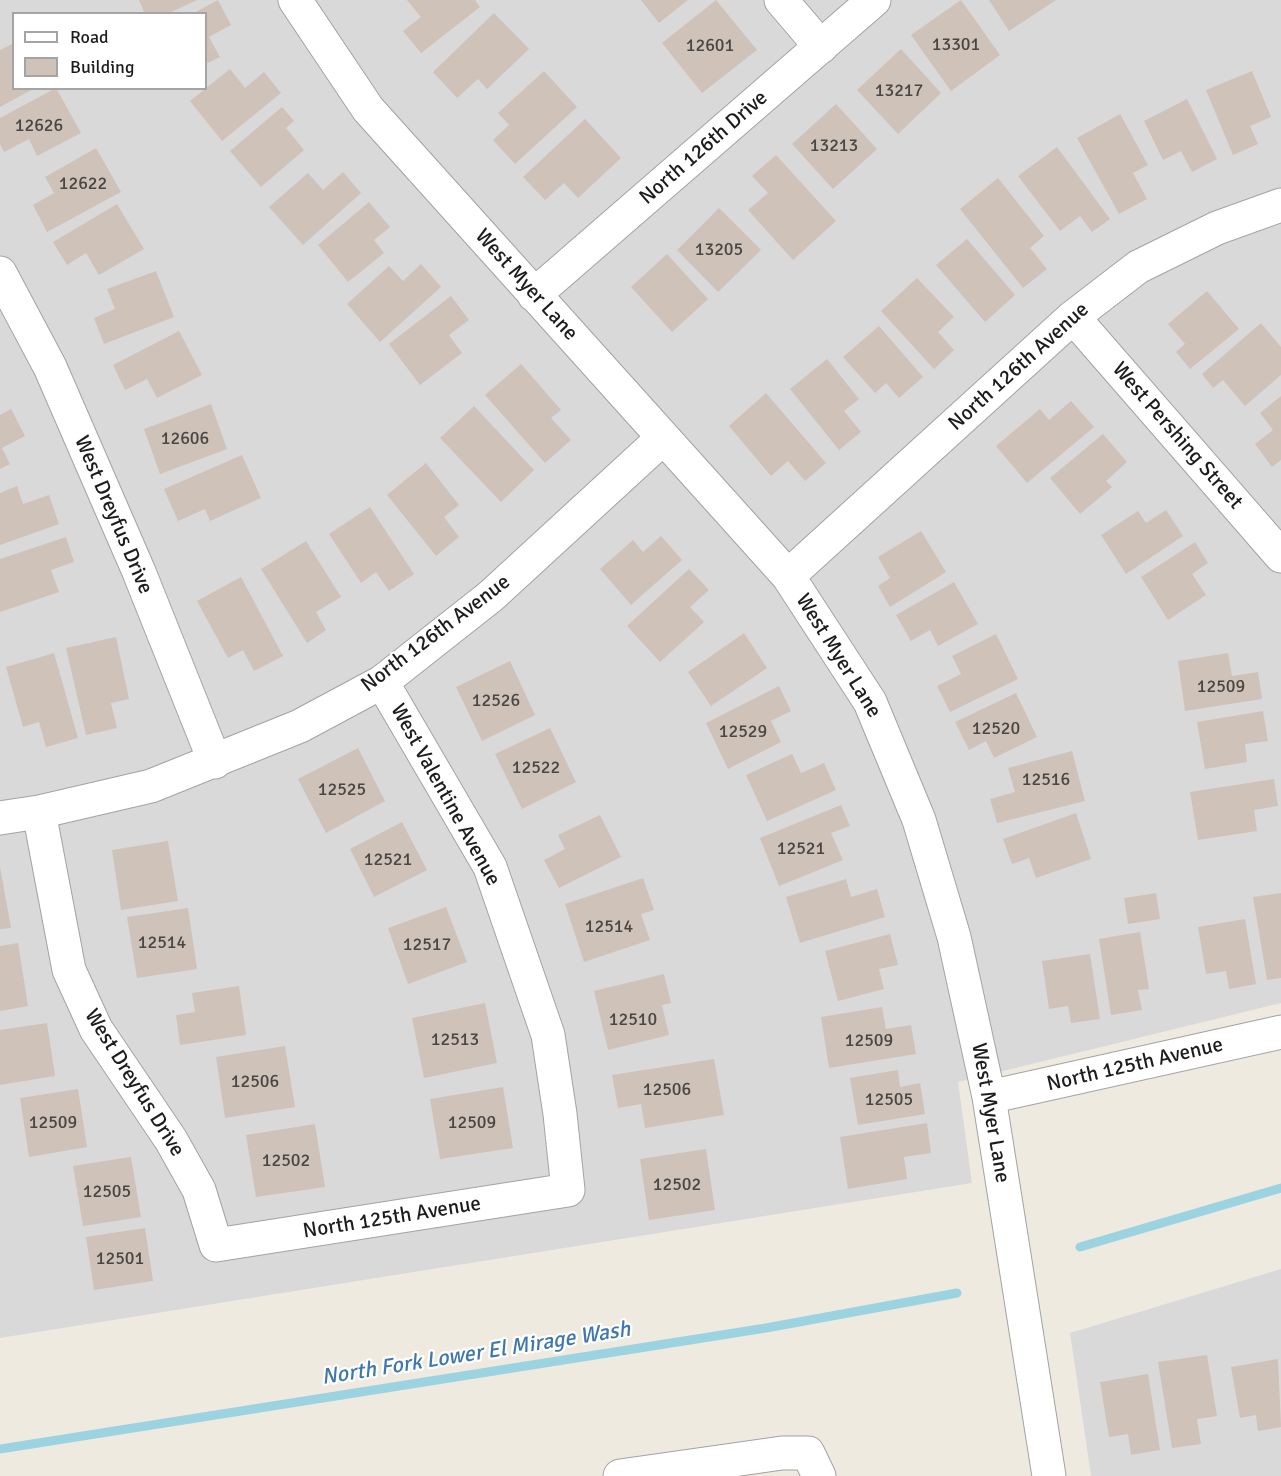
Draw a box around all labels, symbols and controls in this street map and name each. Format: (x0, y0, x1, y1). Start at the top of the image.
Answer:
legend (12, 12, 207, 90)
text: Road (70, 26, 109, 48)
house number: 13301 (932, 34, 980, 56)
house number: 12601 (686, 35, 734, 57)
text: Building (70, 56, 134, 78)
house number: 13217 (875, 80, 923, 102)
street label: North 126th Drive (635, 86, 773, 210)
house number: 12626 (15, 115, 63, 137)
house number: 13213 (810, 135, 858, 157)
house number: 12622 (59, 173, 107, 195)
street label: West Myer Lane (469, 224, 583, 346)
house number: 13205 (695, 239, 743, 261)
street label: North 126th Avenue (944, 297, 1094, 437)
street label: West Pershing Street (1106, 357, 1248, 515)
house number: 12606 (161, 428, 209, 450)
street label: West Dreyfus Drive (68, 432, 158, 598)
street label: North 126th Avenue (357, 570, 515, 698)
street label: West Myer Lane (790, 589, 886, 723)
house number: 12509 (1197, 676, 1245, 698)
house number: 12526 (472, 690, 520, 712)
street label: West Valentine Avenue (385, 700, 505, 890)
house number: 12520 (972, 718, 1020, 740)
house number: 12529 (719, 721, 767, 743)
house number: 12522 (512, 757, 560, 779)
house number: 12516 (1022, 769, 1070, 791)
house number: 12525 (318, 779, 366, 801)
house number: 12521 (777, 838, 825, 860)
house number: 12521 (364, 849, 412, 871)
house number: 12514 (585, 916, 633, 938)
house number: 12514 (138, 932, 186, 954)
house number: 12517 (403, 934, 451, 956)
street label: West Dreyfus Drive (78, 1005, 190, 1161)
house number: 12510 (609, 1009, 657, 1031)
house number: 12513 (431, 1029, 479, 1051)
house number: 12509 (845, 1030, 893, 1052)
street label: North 125th Avenue (1045, 1032, 1225, 1098)
street label: West Myer Lane (965, 1041, 1015, 1185)
house number: 12506 (231, 1071, 279, 1093)
house number: 12506 (643, 1079, 691, 1101)
house number: 12505 (865, 1089, 913, 1111)
house number: 12509 (29, 1112, 77, 1134)
house number: 12509 (448, 1112, 496, 1134)
house number: 12502 (262, 1150, 310, 1172)
house number: 12502 (653, 1174, 701, 1196)
house number: 12505 (83, 1181, 131, 1203)
street label: North 125th Avenue (301, 1191, 483, 1245)
house number: 12501 (96, 1248, 144, 1270)
water label: North Fork Lower El Mirage Wash (320, 1317, 632, 1391)

